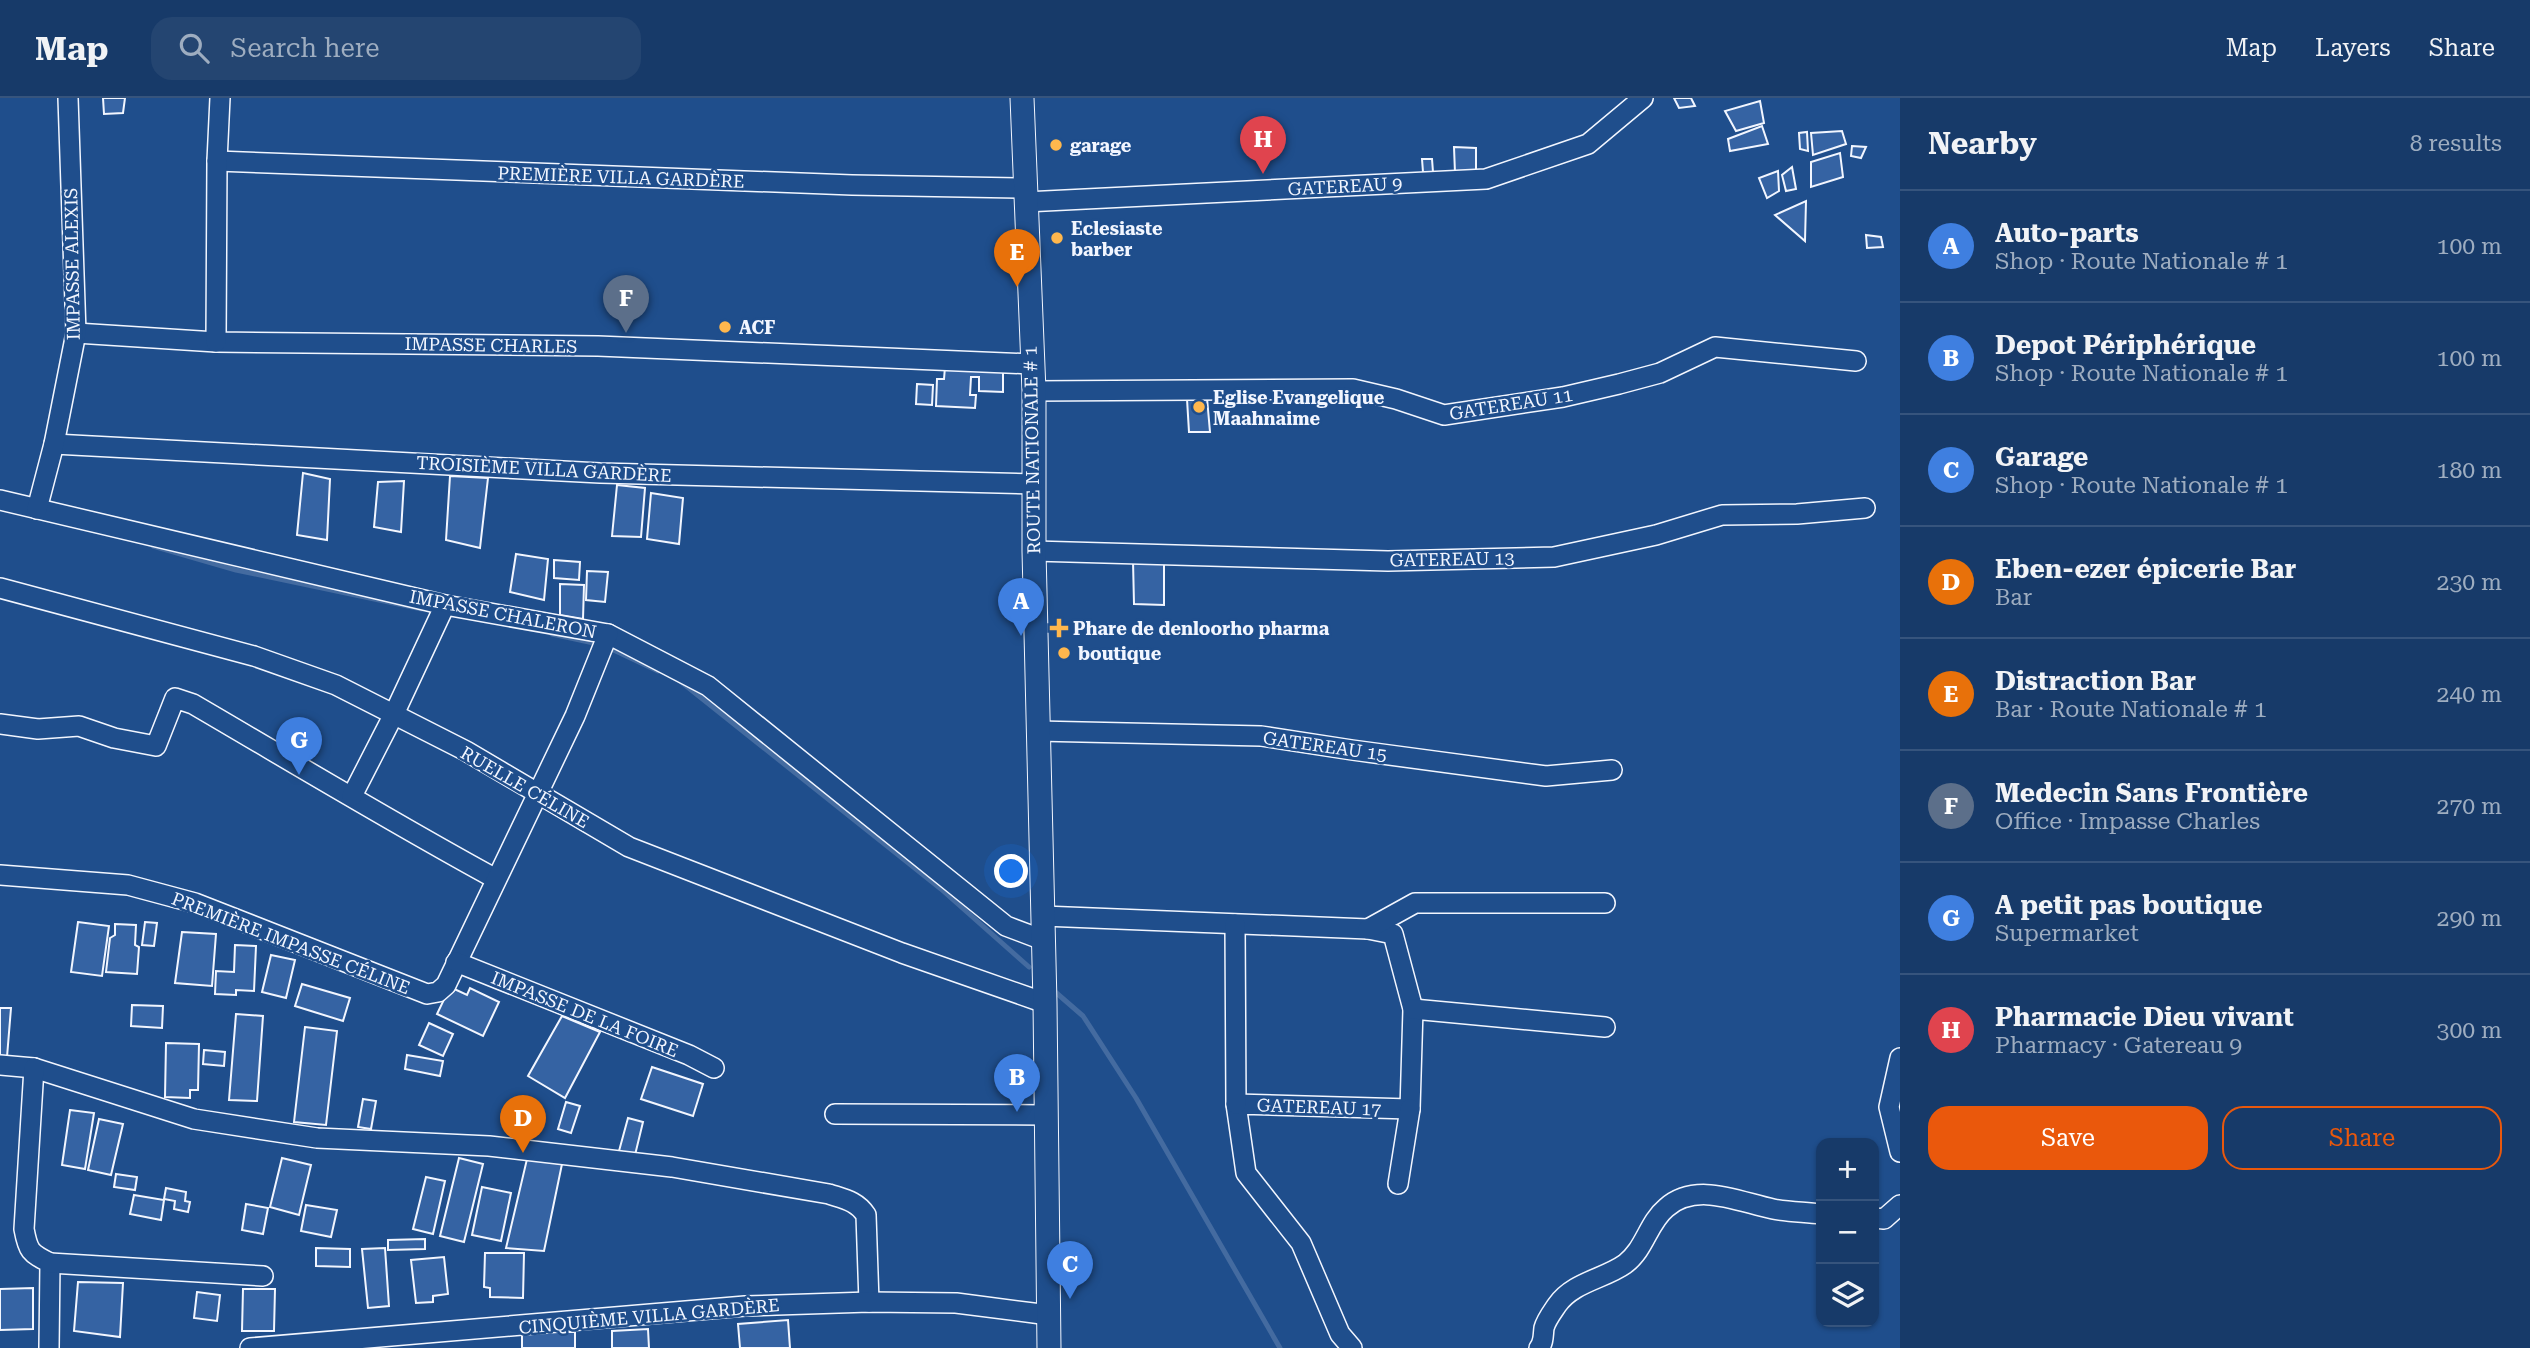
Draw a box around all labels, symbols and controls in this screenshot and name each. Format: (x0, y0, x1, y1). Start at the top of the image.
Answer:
search box (151, 17, 641, 80)
text: Map (35, 29, 109, 68)
icon: search (175, 29, 213, 67)
text: Search here (231, 33, 380, 63)
text: Map (2226, 34, 2277, 62)
text: Layers (2315, 34, 2391, 62)
text: Share (2429, 34, 2495, 62)
pin: H (1240, 116, 1286, 174)
text: Nearby (1928, 126, 2037, 161)
text: 8 results (2410, 130, 2502, 157)
place label: garage (1069, 135, 1132, 156)
marker: garage (1048, 137, 1064, 153)
street label: PREMIÈRE VILLA GARDÈRE (497, 162, 745, 192)
street label: GATEREAU 9 (1287, 173, 1403, 199)
street label: IMPASSE ALEXIS (60, 188, 84, 340)
place label: Eclesiaste barber (1071, 218, 1163, 260)
text: Auto-parts (1995, 218, 2139, 248)
pin: E (994, 229, 1040, 287)
marker: Eclesiaste barber (1049, 230, 1065, 246)
text: A (1943, 233, 1959, 260)
text: 100 m (2437, 233, 2502, 260)
text: Shop · Route Nationale # 1 (1995, 248, 2288, 275)
pin: F (603, 275, 649, 333)
place label: ACF (739, 317, 775, 338)
marker: ACF (717, 319, 733, 335)
text: Depot Périphérique (1995, 330, 2256, 360)
street label: IMPASSE CHARLES (404, 333, 578, 357)
text: B (1943, 345, 1959, 372)
text: 100 m (2437, 345, 2502, 372)
street label: ROUTE NATIONALE # 1 (1020, 346, 1044, 554)
text: Shop · Route Nationale # 1 (1995, 360, 2288, 387)
street label: GATEREAU 11 (1448, 384, 1574, 424)
place label: Eglise Evangelique Maahnaime (1213, 387, 1385, 429)
marker: Eglise Evangelique Maahnaime (1191, 399, 1207, 415)
text: Garage (1995, 442, 2088, 472)
street label: TROISIÈME VILLA GARDÈRE (416, 452, 672, 486)
text: C (1943, 457, 1959, 484)
text: 180 m (2437, 457, 2502, 484)
text: Shop · Route Nationale # 1 (1995, 472, 2288, 499)
street label: GATEREAU 13 (1389, 547, 1515, 571)
text: Eben-ezer épicerie Bar (1995, 554, 2296, 584)
text: D (1942, 569, 1960, 596)
text: 230 m (2437, 569, 2502, 596)
pin: A (998, 578, 1044, 636)
text: Bar (1995, 584, 2032, 611)
street label: IMPASSE CHALERON (408, 586, 598, 642)
place label: Phare de denloorho pharma (1073, 618, 1330, 639)
marker: Phare de denloorho pharma (1051, 620, 1067, 636)
place label: boutique (1078, 643, 1162, 664)
marker: boutique (1056, 645, 1072, 661)
text: Distraction Bar (1995, 666, 2196, 696)
text: E (1944, 681, 1958, 708)
text: 240 m (2437, 681, 2502, 708)
text: Bar · Route Nationale # 1 (1995, 696, 2267, 723)
pin: G (276, 717, 322, 775)
street label: GATEREAU 15 (1262, 727, 1388, 765)
street label: RUELLE CÉLINE (457, 742, 593, 832)
text: Medecin Sans Frontière (1995, 778, 2308, 808)
text: F (1944, 793, 1958, 820)
text: 270 m (2437, 793, 2502, 820)
text: Office · Impasse Charles (1995, 808, 2260, 835)
your location (994, 854, 1028, 888)
street label: PREMIÈRE IMPASSE CÉLINE (169, 888, 413, 998)
text: A petit pas boutique (1995, 890, 2263, 920)
text: G (1942, 905, 1960, 932)
text: 290 m (2437, 905, 2502, 932)
text: Supermarket (1995, 920, 2139, 947)
street label: IMPASSE DE LA FOIRE (488, 967, 682, 1061)
text: Pharmacie Dieu vivant (1995, 1002, 2294, 1032)
text: H (1942, 1017, 1961, 1044)
text: 300 m (2437, 1017, 2502, 1044)
text: Pharmacy · Gatereau 9 (1995, 1032, 2242, 1059)
pin: B (994, 1054, 1040, 1112)
street label: GATEREAU 17 (1256, 1094, 1382, 1120)
pin: D (500, 1095, 546, 1153)
button: Save (1928, 1106, 2208, 1170)
button: Share (2222, 1106, 2502, 1170)
map controls (1816, 1138, 1879, 1327)
button: + (1816, 1138, 1879, 1201)
button: − (1816, 1201, 1879, 1264)
pin: C (1047, 1241, 1093, 1299)
button: layers (1816, 1264, 1879, 1327)
street label: CINQUIÈME VILLA GARDÈRE (518, 1294, 780, 1338)

